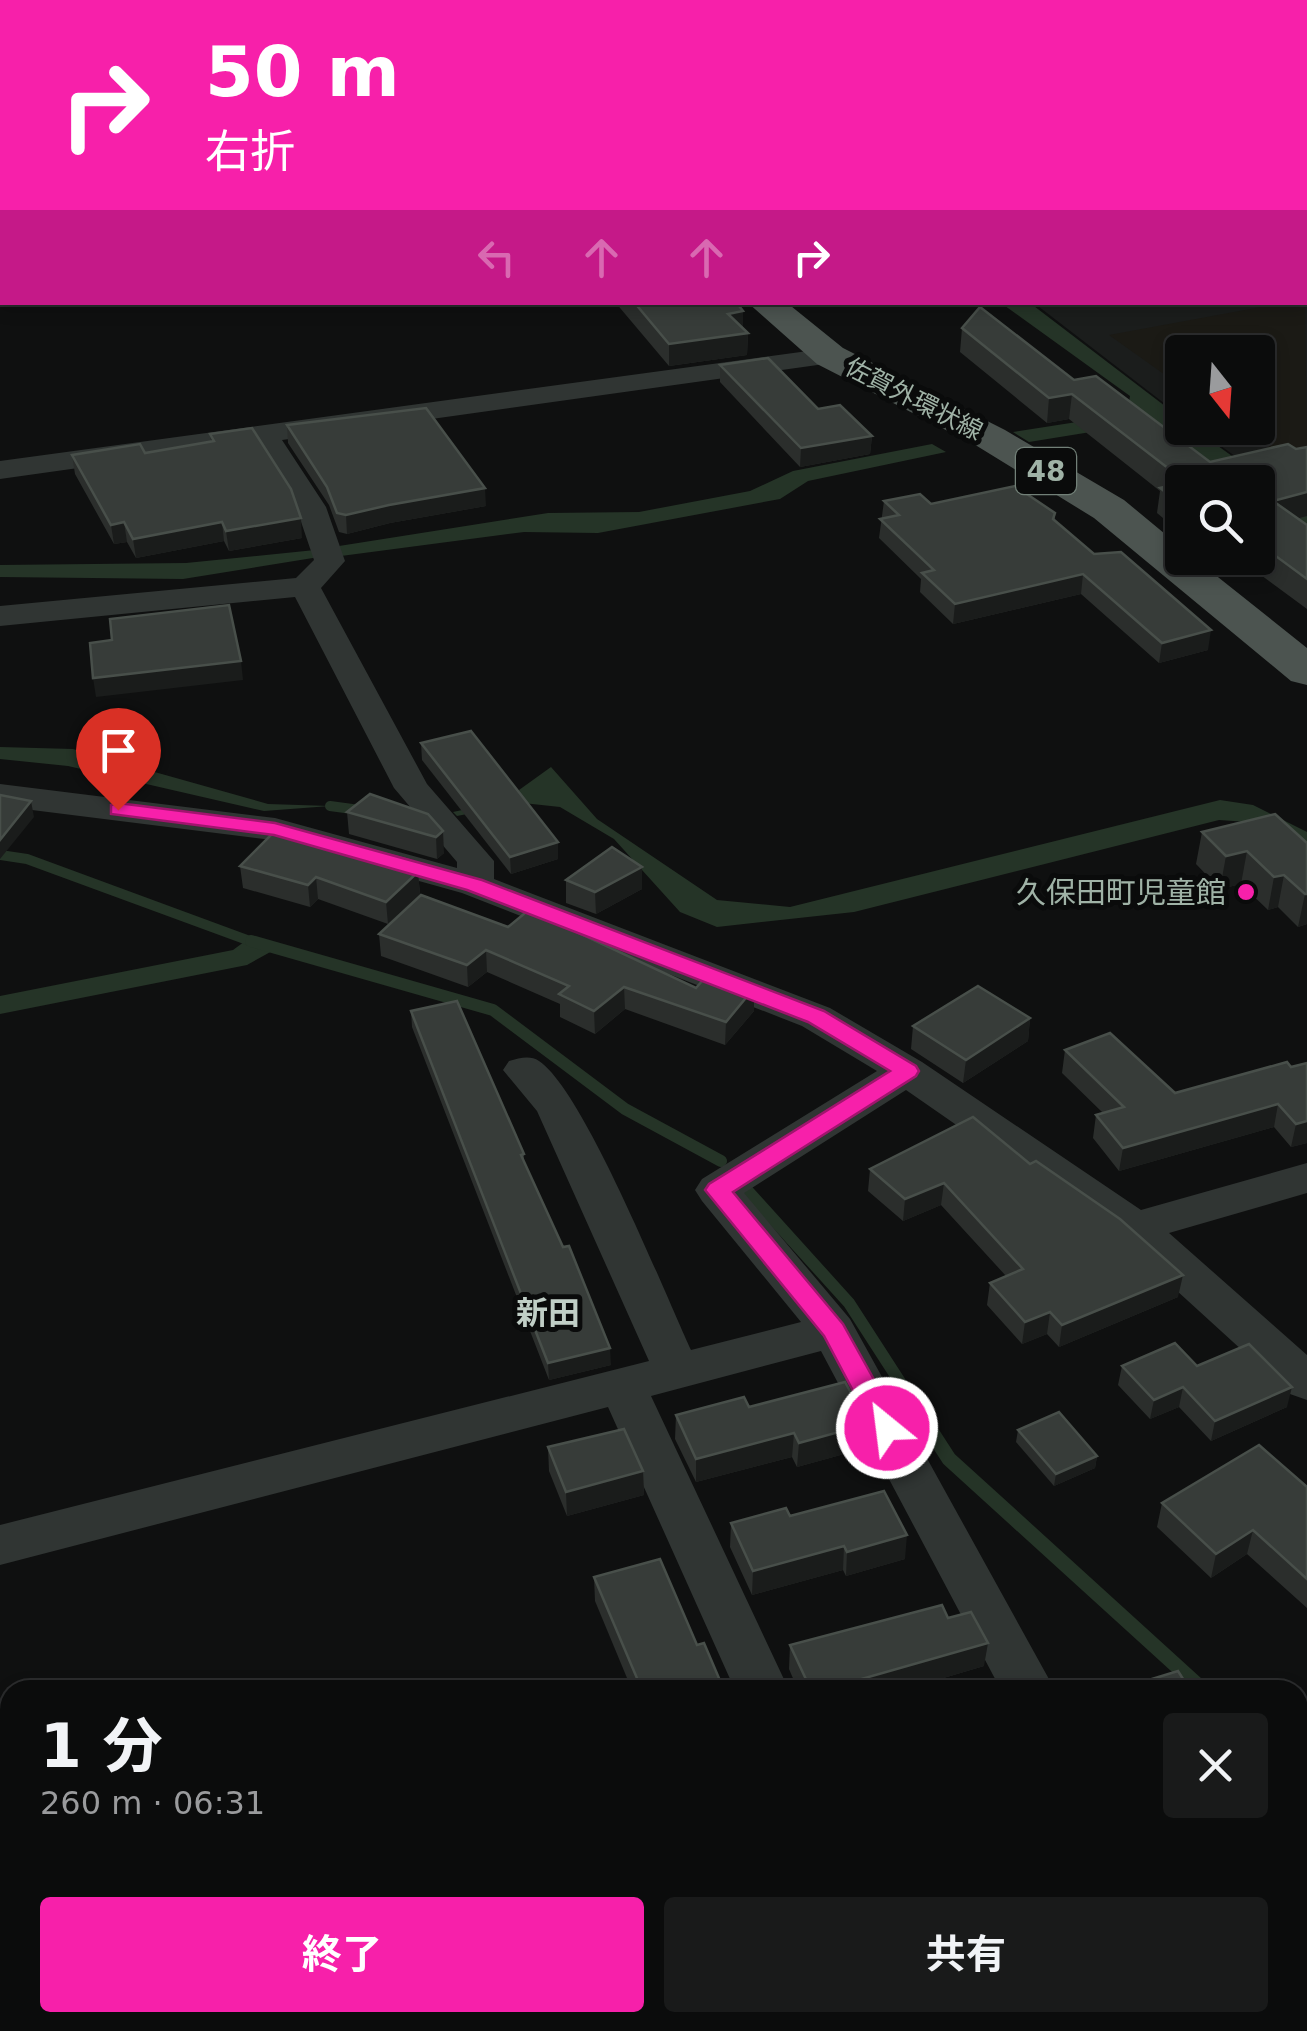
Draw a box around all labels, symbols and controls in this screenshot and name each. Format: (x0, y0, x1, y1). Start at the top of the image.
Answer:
text: 50 m (205, 31, 400, 113)
icon: right (40, 40, 170, 170)
text: 右折 (205, 125, 295, 178)
icon: left (469, 230, 524, 285)
icon: ahead (574, 230, 629, 285)
icon: ahead (679, 230, 734, 285)
icon: right (784, 230, 839, 285)
north arrow (1165, 335, 1275, 445)
map controls (1165, 335, 1275, 575)
street label: 佐賀外環状線 (841, 352, 987, 446)
road number: 48 (1016, 448, 1076, 494)
button: search (1165, 465, 1275, 575)
pin (76, 708, 161, 811)
icon: arrive (91, 723, 146, 778)
place label: 久保田町児童館 (1016, 875, 1226, 910)
marker: 久保田町児童館 (1235, 881, 1257, 903)
district label: 新田 (516, 1294, 580, 1332)
position arrow (835, 1376, 939, 1480)
text: 1 分 (40, 1711, 163, 1781)
button: close (1163, 1713, 1268, 1818)
text: 260 m · 06:31 (40, 1784, 265, 1822)
button: 終了 (40, 1897, 644, 2012)
button: 共有 (664, 1897, 1268, 2012)

